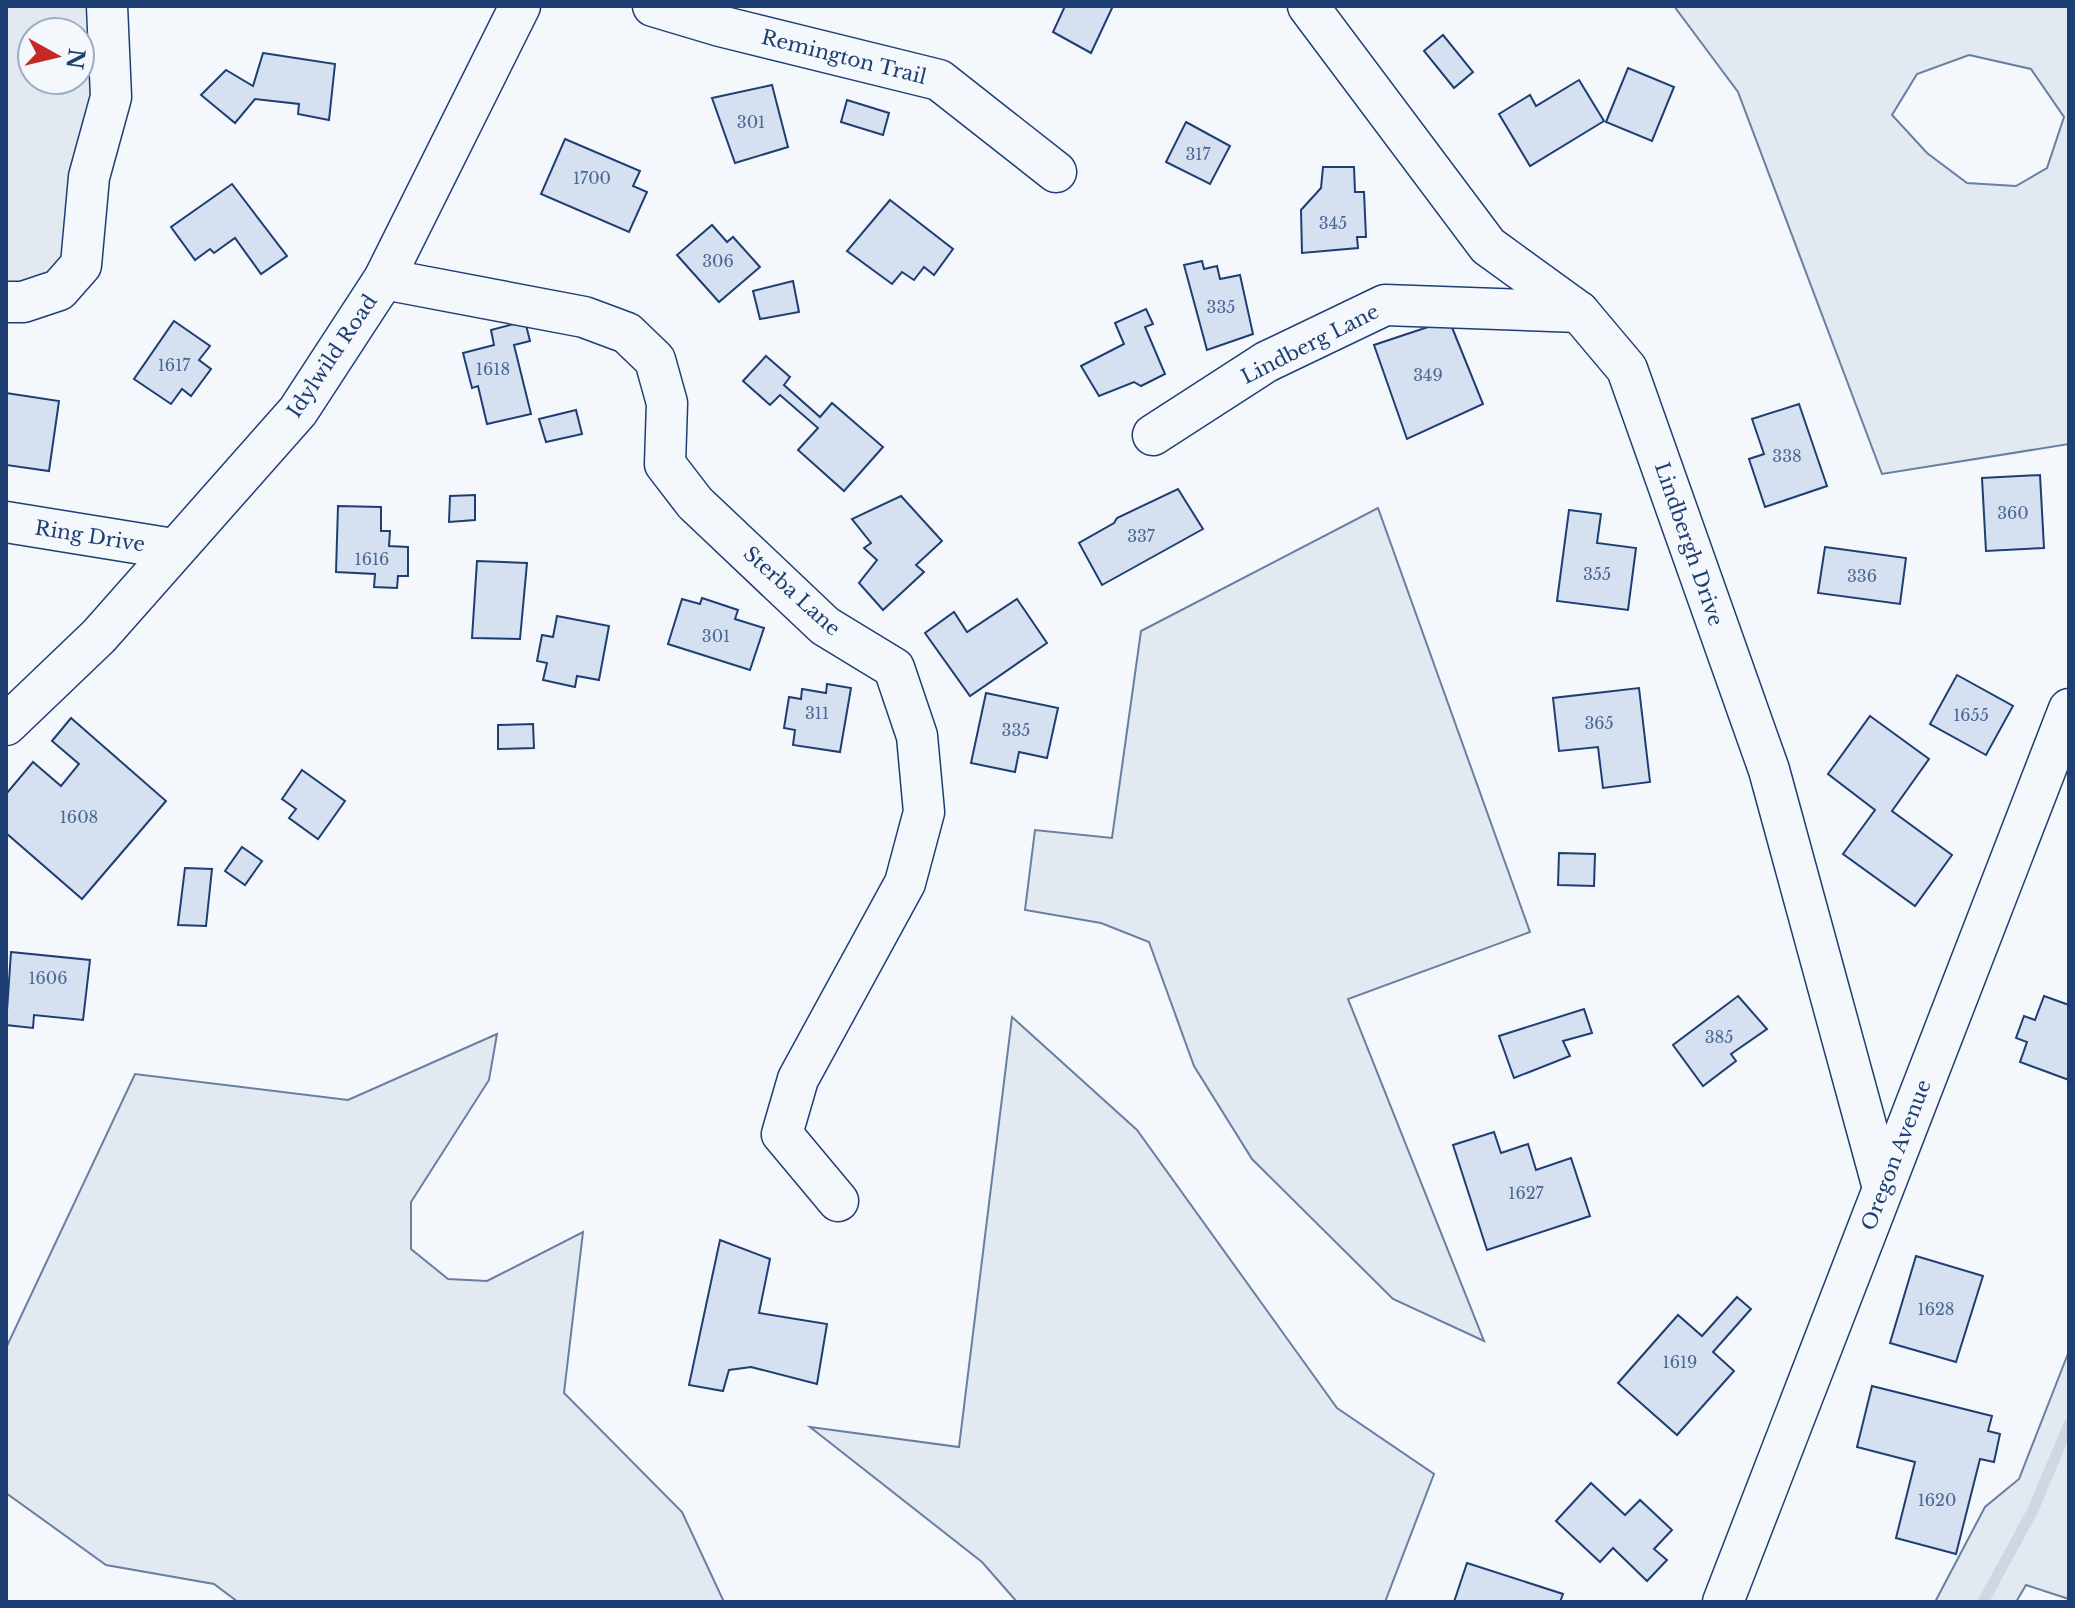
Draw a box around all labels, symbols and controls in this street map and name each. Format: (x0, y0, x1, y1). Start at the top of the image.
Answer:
north arrow (16, 16, 96, 96)
street label: Remington Trail (759, 25, 929, 89)
text: N (60, 47, 90, 71)
house number: 301 (737, 112, 765, 132)
house number: 317 (1185, 144, 1211, 164)
house number: 1700 (573, 168, 611, 188)
house number: 345 (1319, 213, 1347, 233)
house number: 306 (702, 251, 734, 271)
street label: Idylwild Road (282, 290, 382, 422)
house number: 335 (1207, 297, 1235, 317)
street label: Lindberg Lane (1237, 299, 1383, 389)
house number: 1617 (158, 355, 191, 375)
house number: 1618 (476, 359, 510, 379)
house number: 349 (1413, 365, 1443, 385)
house number: 338 (1772, 446, 1802, 466)
street label: Lindbergh Drive (1650, 459, 1728, 629)
house number: 360 (1997, 503, 2029, 523)
street label: Ring Drive (33, 515, 147, 557)
house number: 337 (1127, 526, 1156, 546)
street label: Sterba Lane (739, 541, 845, 641)
house number: 1616 (355, 549, 389, 569)
house number: 355 (1583, 564, 1611, 584)
house number: 336 (1847, 566, 1877, 586)
house number: 301 (702, 626, 730, 646)
house number: 311 (805, 703, 829, 723)
house number: 1655 (1953, 705, 1989, 725)
house number: 365 (1584, 713, 1614, 733)
house number: 335 (1002, 720, 1030, 740)
house number: 1608 (60, 807, 98, 827)
house number: 1606 (28, 968, 68, 988)
house number: 385 (1705, 1027, 1733, 1047)
street label: Oregon Avenue (1856, 1076, 1936, 1234)
house number: 1627 (1508, 1183, 1545, 1203)
house number: 1628 (1918, 1299, 1954, 1319)
house number: 1619 (1663, 1352, 1697, 1372)
house number: 1620 (1918, 1490, 1956, 1510)

